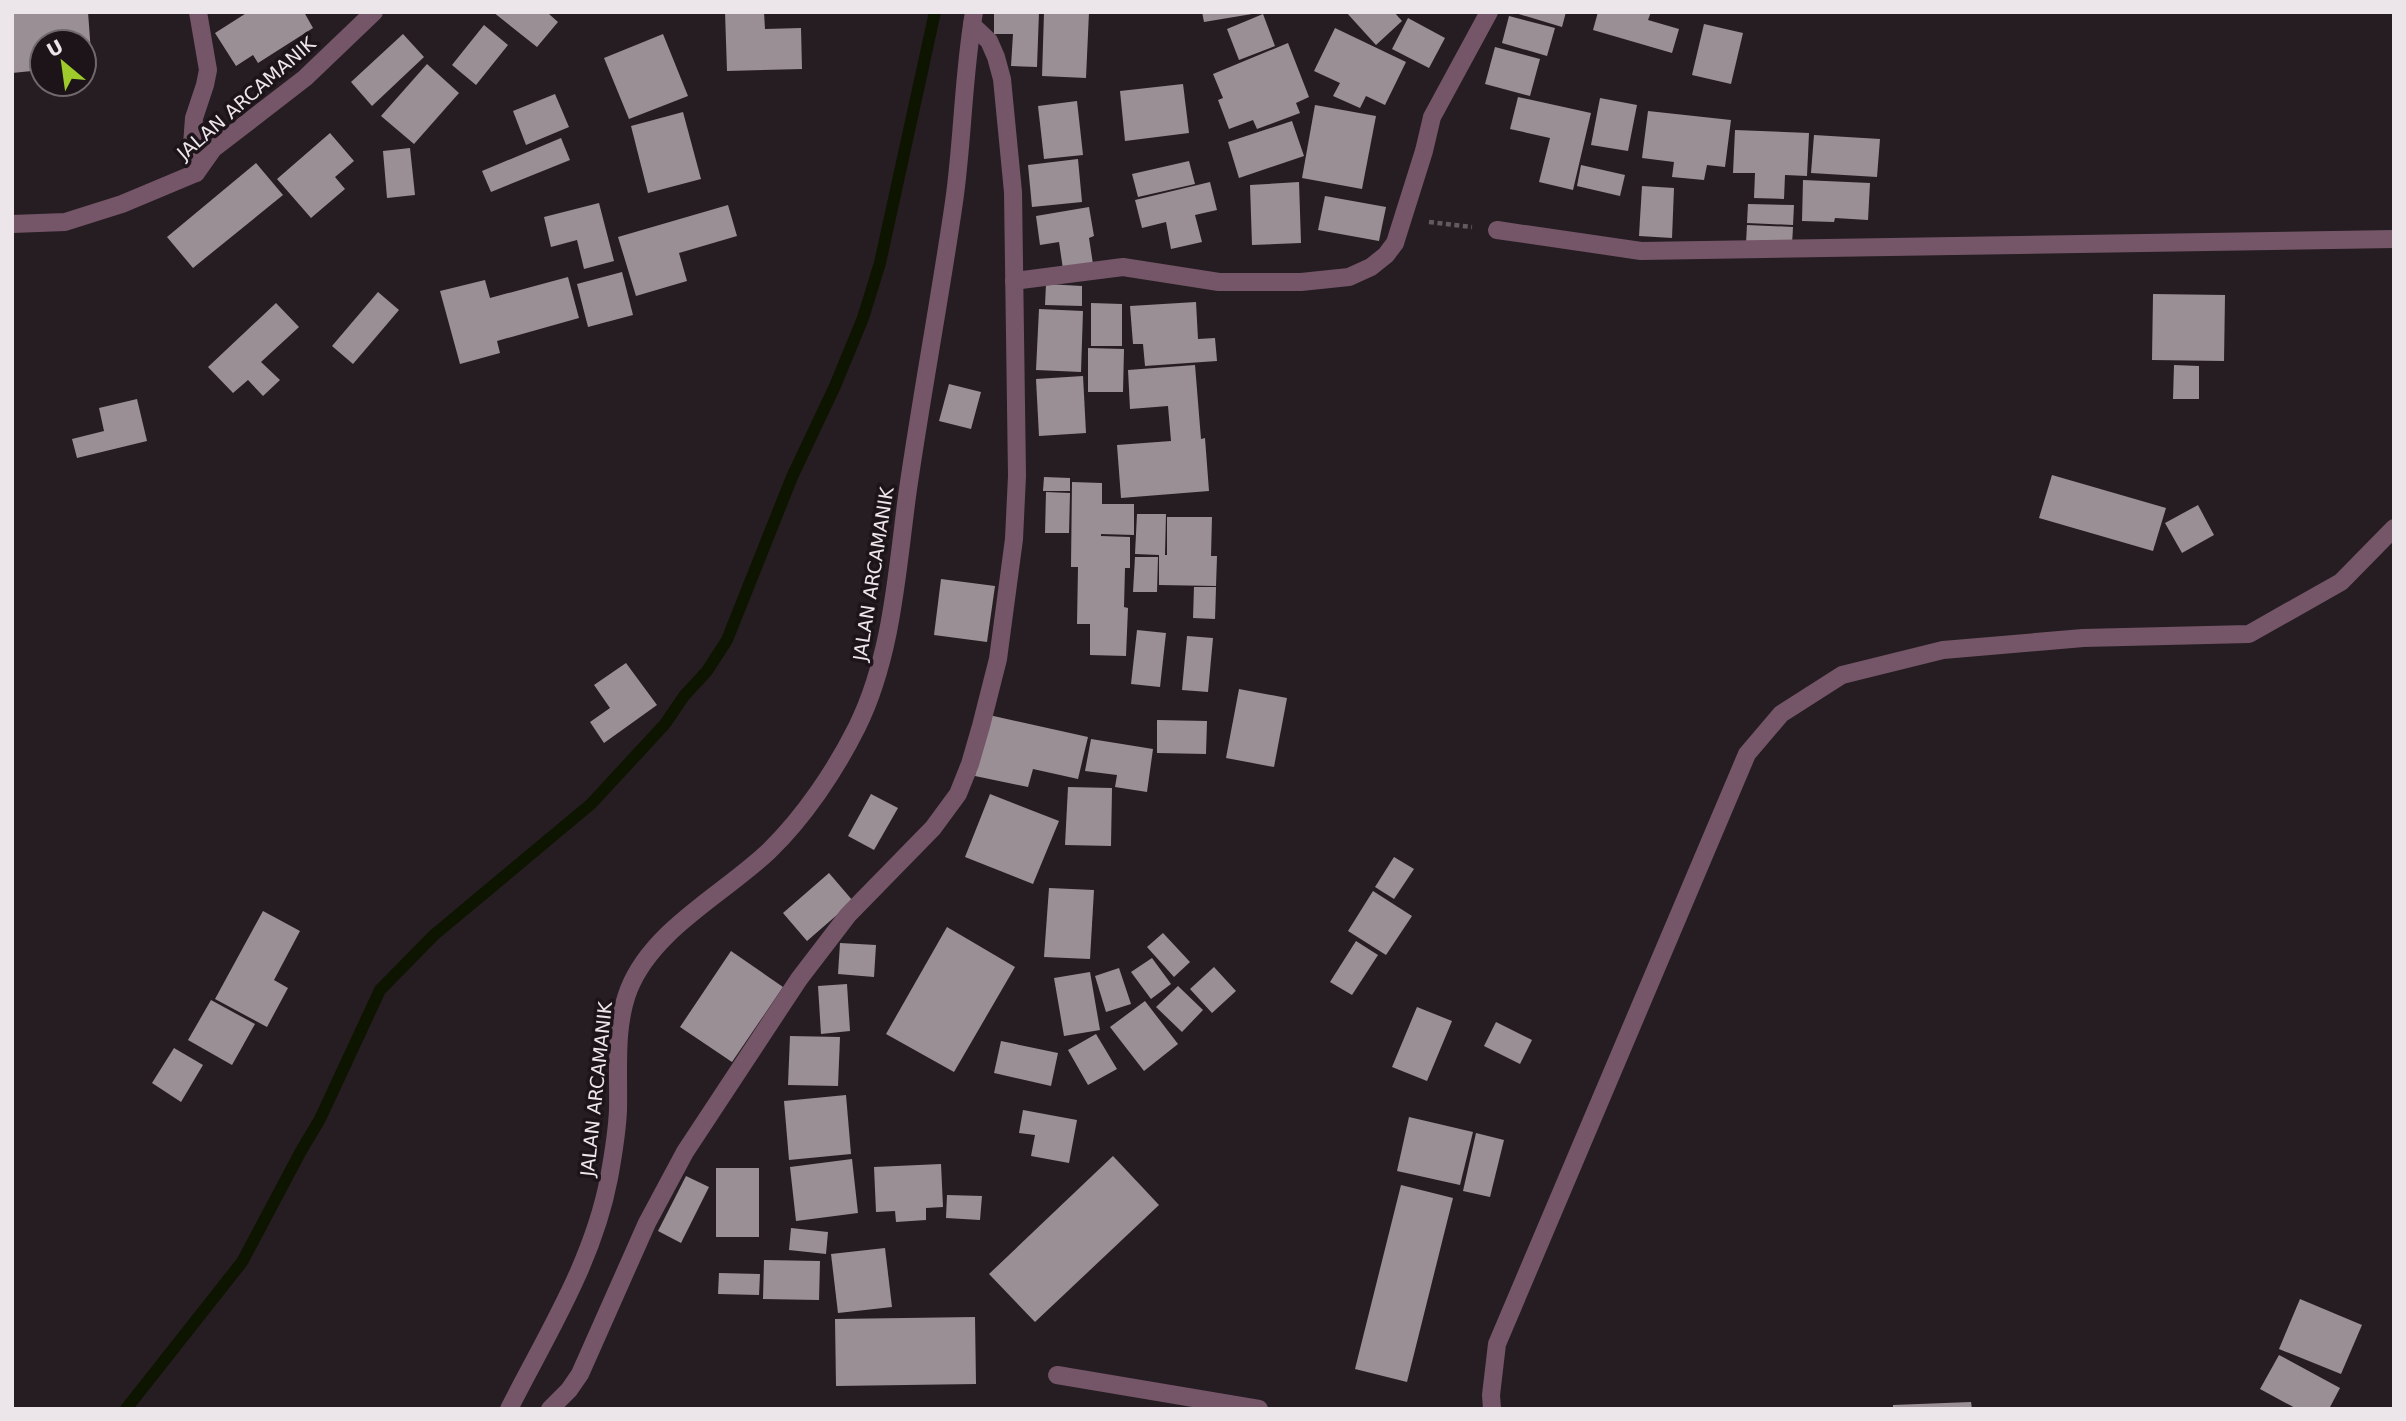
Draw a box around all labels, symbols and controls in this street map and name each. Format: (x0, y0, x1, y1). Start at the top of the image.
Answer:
north arrow (28, 28, 98, 98)
street label: JALAN ARCAMANIK (172, 32, 320, 165)
text: U (43, 35, 67, 61)
street label: JALAN ARCAMANIK (848, 485, 898, 663)
street label: JALAN ARCAMANIK (576, 1000, 616, 1179)

